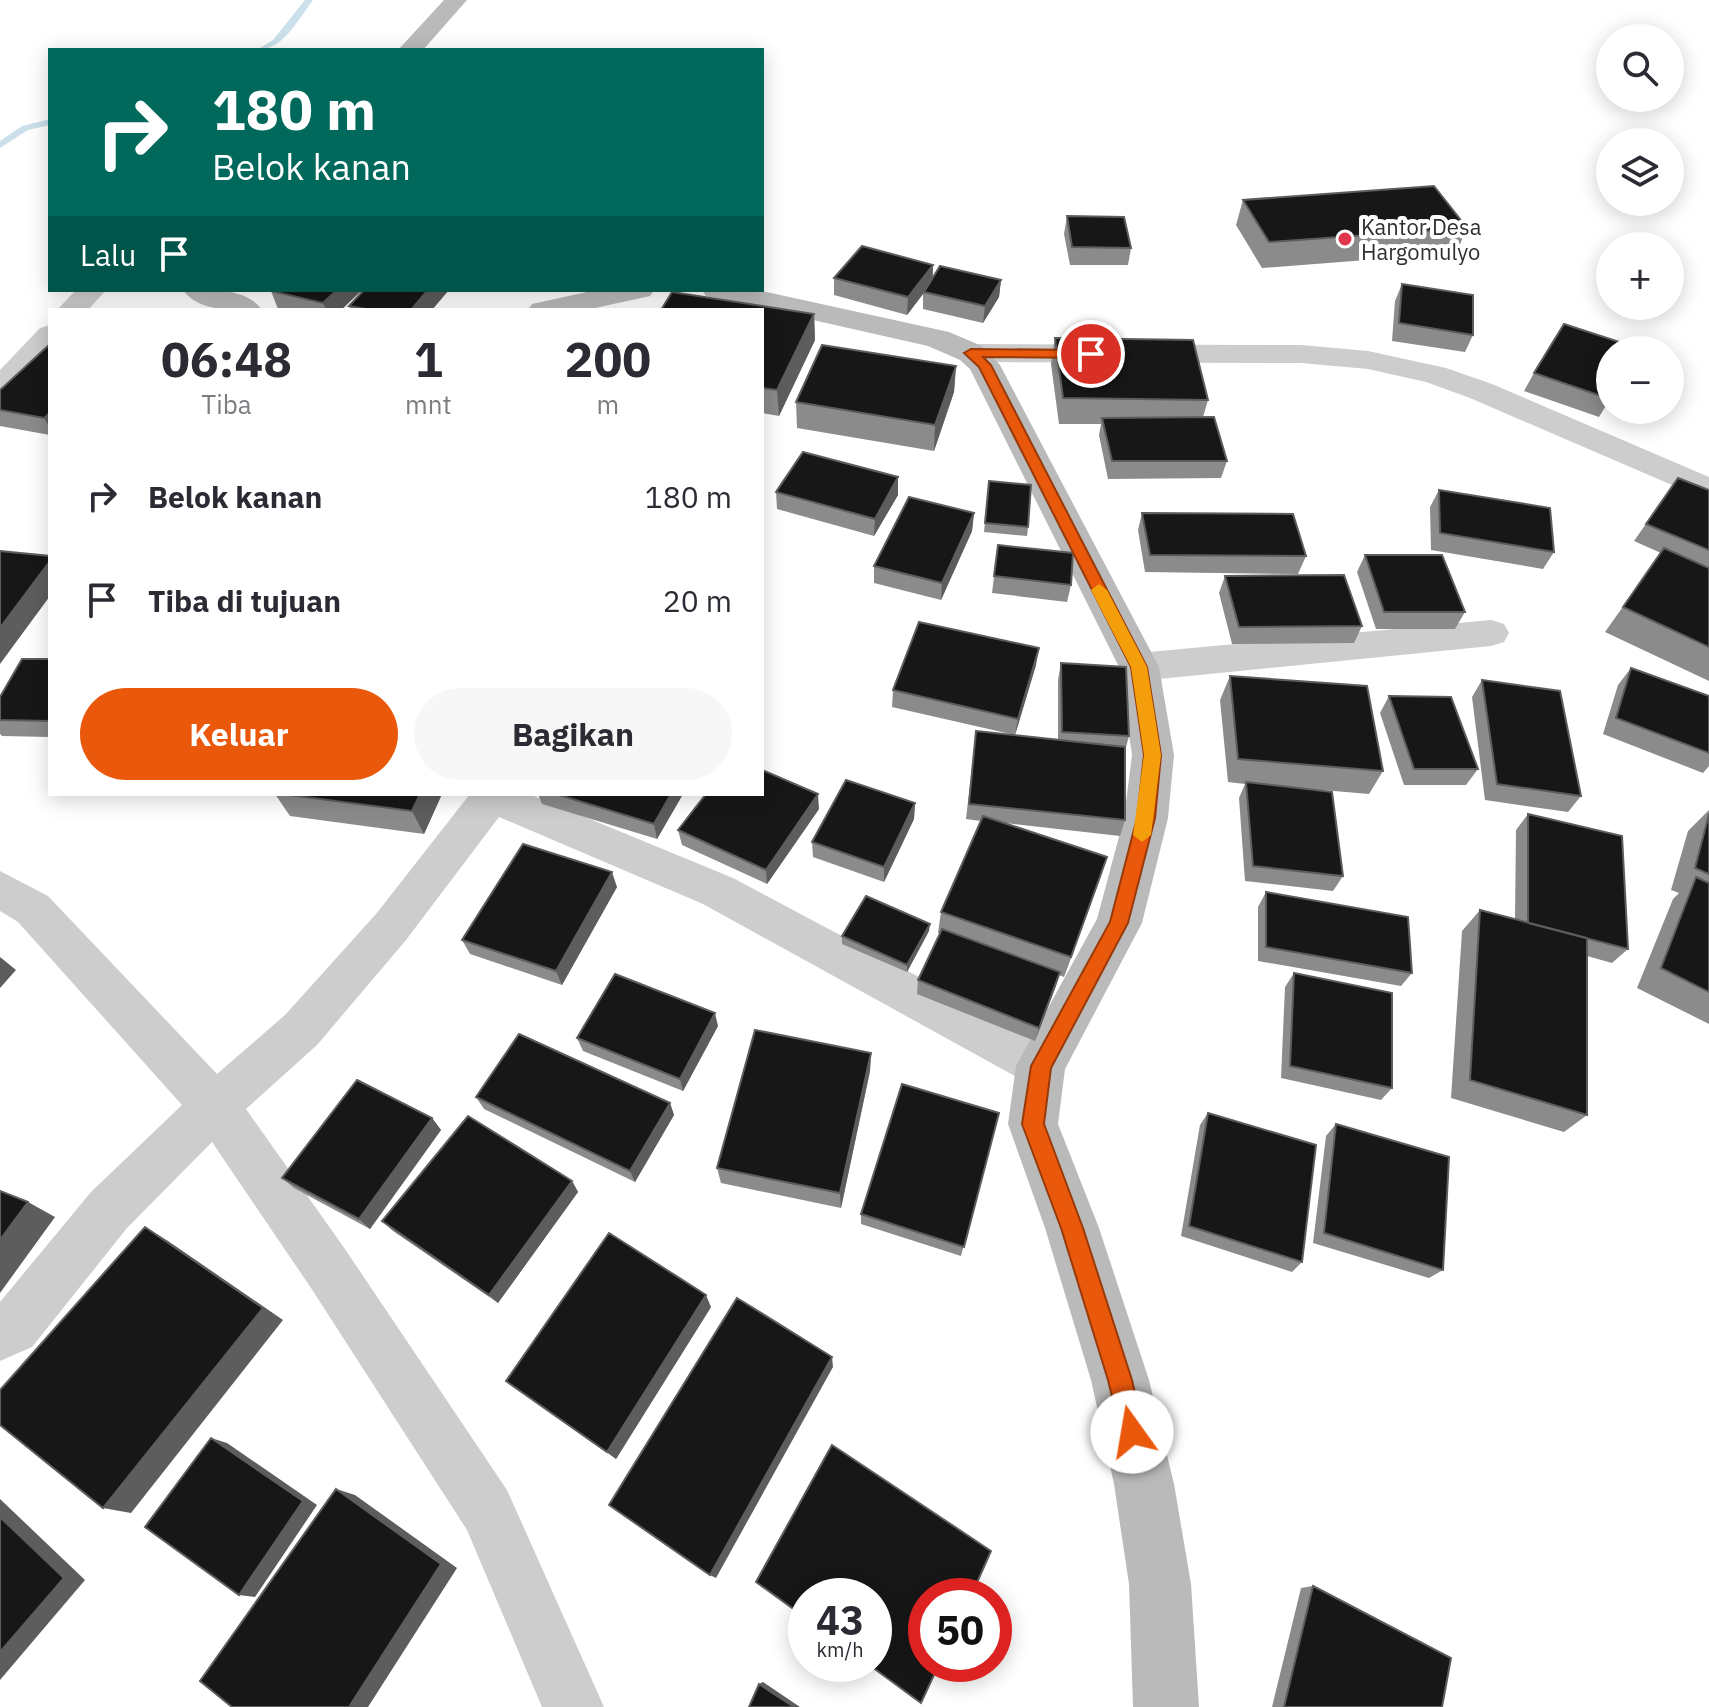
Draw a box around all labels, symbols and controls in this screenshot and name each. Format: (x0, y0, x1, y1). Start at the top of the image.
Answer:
map controls (1596, 24, 1684, 424)
button: search (1596, 24, 1684, 112)
text: 180 m (212, 73, 376, 145)
icon: right (80, 80, 184, 184)
button: layers (1596, 128, 1684, 216)
text: Belok kanan (212, 143, 411, 190)
place label: Kantor Desa Hargomulyo (1361, 212, 1482, 266)
marker: Kantor Desa Hargomulyo (1336, 230, 1354, 248)
icon: arrive (152, 232, 196, 276)
button: + (1596, 232, 1684, 320)
text: Lalu (80, 235, 136, 274)
pin (1057, 320, 1125, 388)
text: 06:48 (161, 328, 292, 390)
text: 1 (414, 328, 443, 390)
text: 200 (565, 328, 651, 390)
icon: arrive (1069, 332, 1113, 376)
button: − (1596, 336, 1684, 424)
text: Tiba (201, 387, 252, 421)
text: mnt (405, 387, 452, 421)
text: m (596, 387, 619, 421)
icon: right (80, 474, 124, 518)
text: Belok kanan (148, 477, 322, 516)
text: 180 m (645, 477, 732, 516)
icon: arrive (80, 578, 124, 622)
text: Tiba di tujuan (148, 581, 341, 620)
text: 20 m (663, 581, 732, 620)
button: Keluar (80, 688, 398, 780)
button: Bagikan (414, 688, 732, 780)
position arrow (1090, 1390, 1174, 1474)
speed limit sign: 50 (908, 1578, 1012, 1682)
text: 43 (816, 1594, 864, 1646)
text: km/h (816, 1636, 864, 1663)

